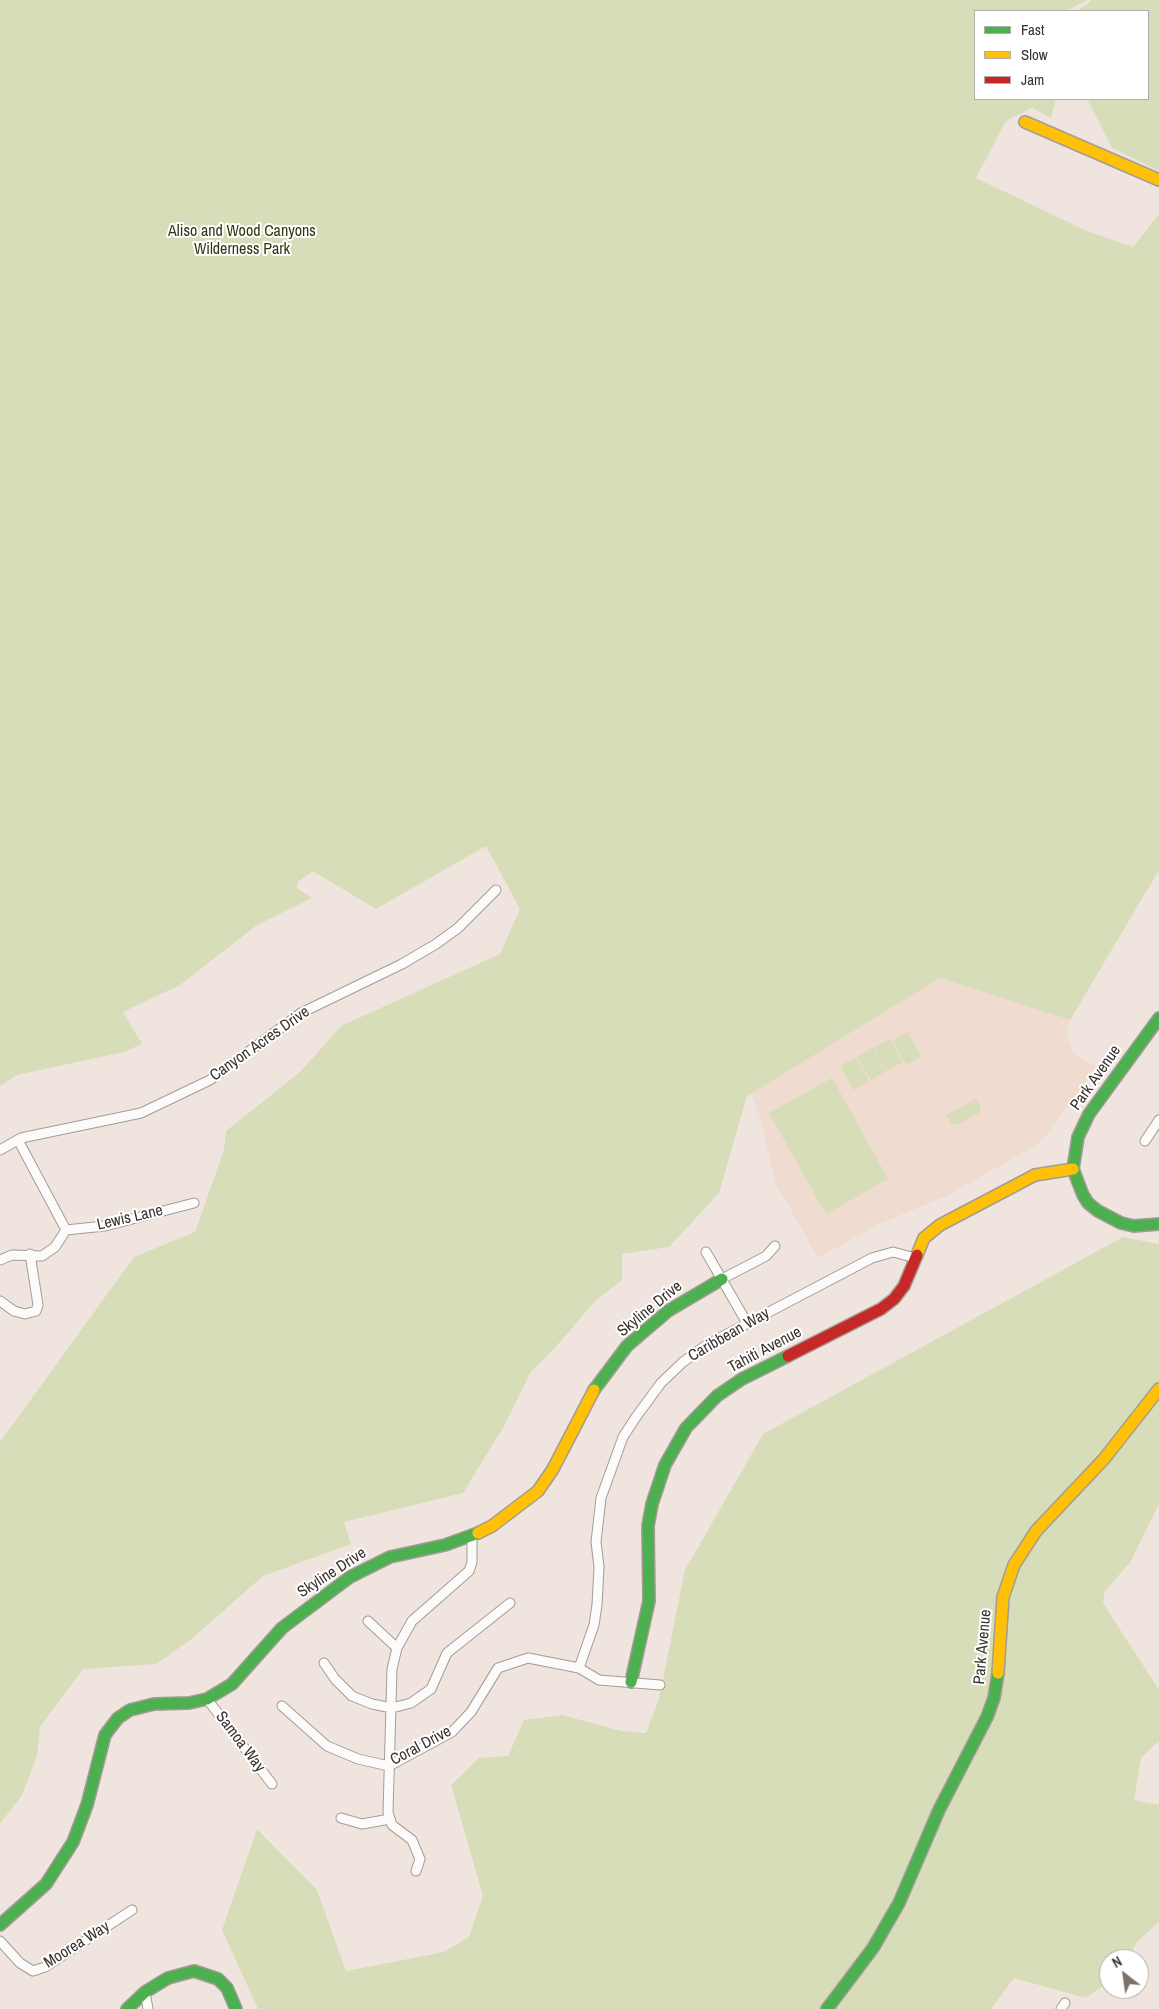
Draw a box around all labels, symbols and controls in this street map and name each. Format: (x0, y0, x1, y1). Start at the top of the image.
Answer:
legend (974, 10, 1149, 100)
text: Fast (1021, 19, 1044, 40)
text: Slow (1021, 44, 1048, 65)
text: Jam (1021, 69, 1044, 90)
park label: Aliso and Wood Canyons Wilderness Park (168, 222, 316, 260)
street label: Canyon Acres Drive (206, 1002, 314, 1086)
street label: Park Avenue (1067, 1042, 1125, 1114)
street label: Lewis Lane (95, 1201, 165, 1235)
street label: Skyline Drive (614, 1277, 686, 1341)
street label: Caribbean Way (685, 1304, 773, 1366)
street label: Tahiti Avenue (725, 1323, 805, 1377)
street label: Skyline Drive (294, 1544, 370, 1602)
street label: Park Avenue (970, 1609, 996, 1685)
street label: Samoa Way (211, 1708, 269, 1776)
street label: Coral Drive (387, 1722, 455, 1770)
street label: Moorea Way (41, 1917, 113, 1973)
north arrow (1099, 1949, 1149, 1999)
text: N (1109, 1952, 1125, 1972)

